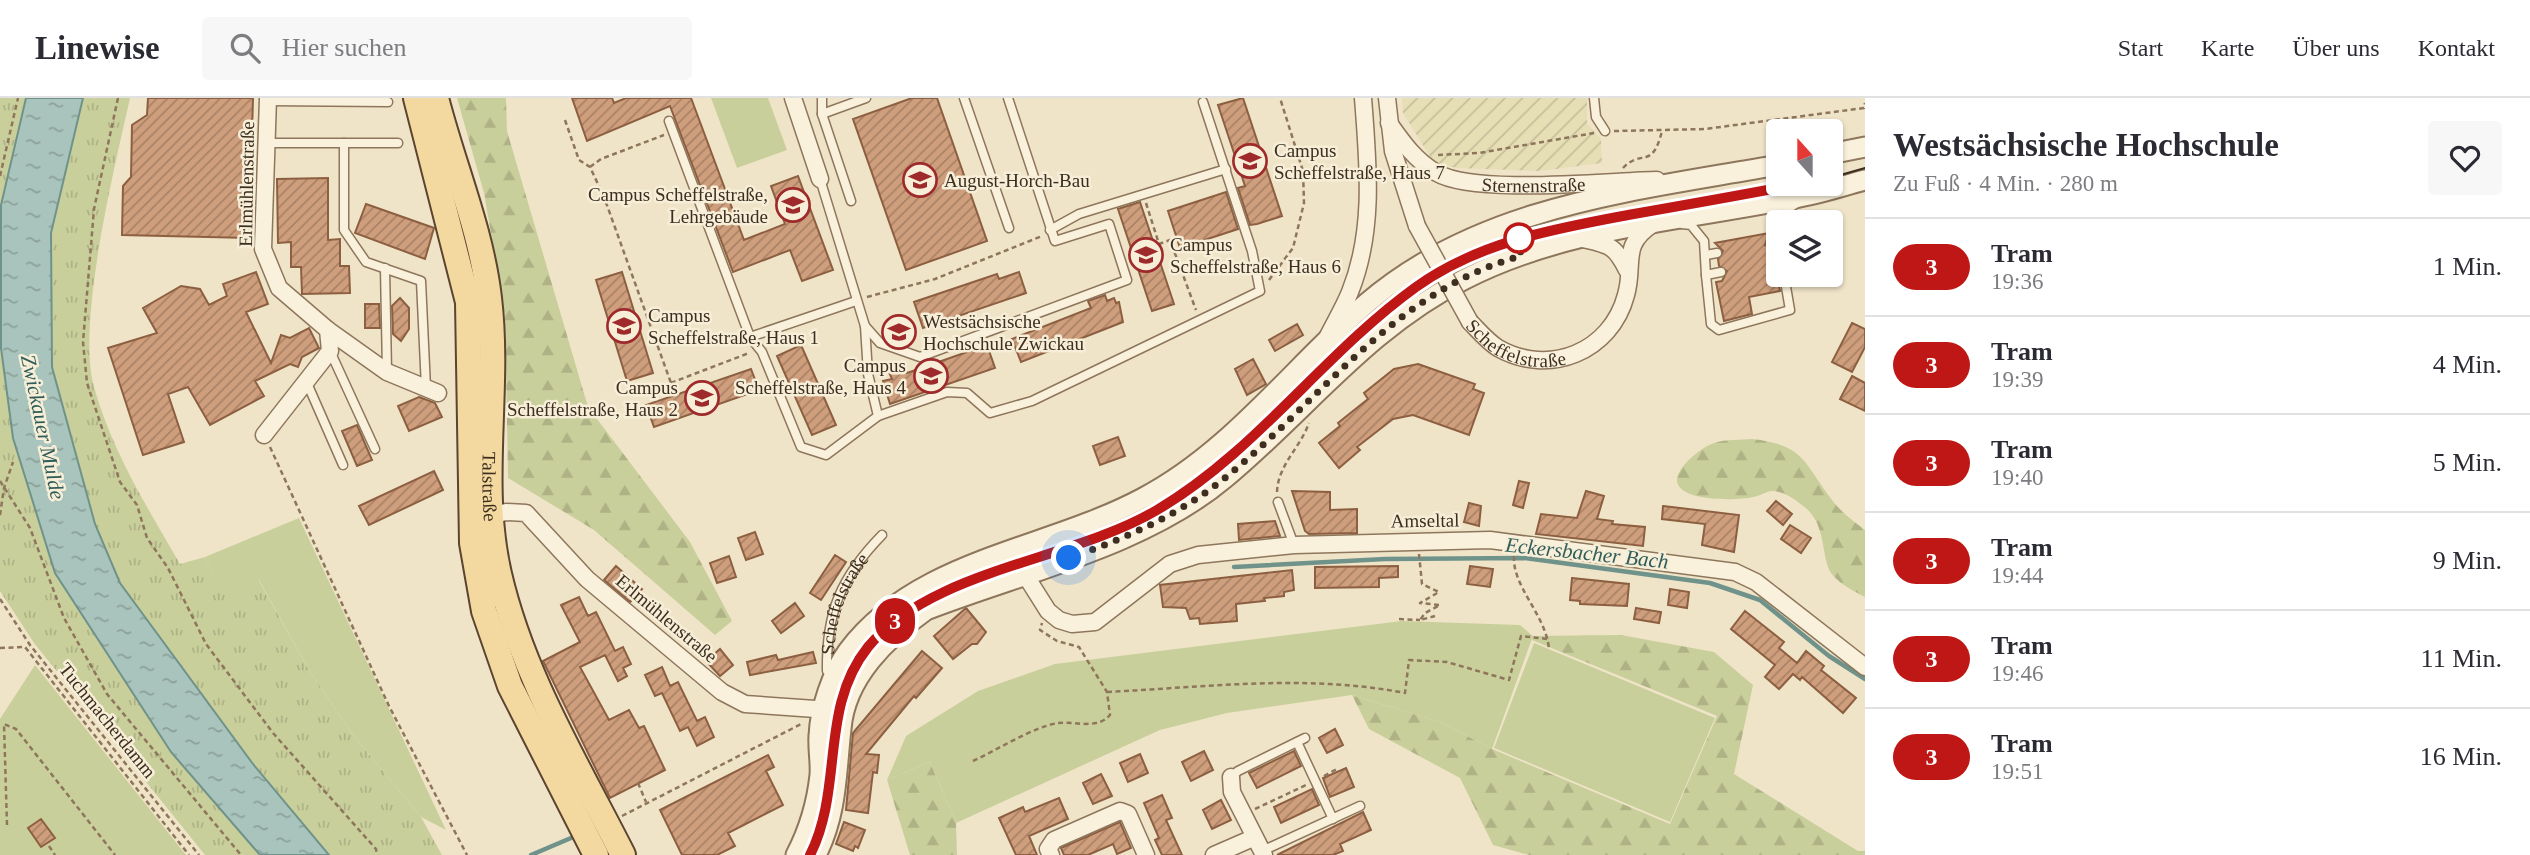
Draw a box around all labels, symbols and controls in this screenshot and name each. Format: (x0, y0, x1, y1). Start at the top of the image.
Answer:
search box (202, 17, 692, 80)
icon: search (226, 29, 264, 67)
text: Linewise (35, 30, 160, 66)
text: Hier suchen (282, 33, 407, 62)
text: Start (2118, 35, 2163, 61)
text: Karte (2201, 35, 2254, 61)
text: Über uns (2292, 35, 2380, 61)
text: Kontakt (2418, 35, 2495, 61)
north arrow (1766, 119, 1843, 196)
map controls (1766, 119, 1843, 287)
street label: Erlmühlenstraße (235, 121, 258, 247)
button: heart (2428, 121, 2502, 195)
text: Westsächsische Hochschule (1893, 127, 2279, 163)
place label: Campus Scheffelstraße, Haus 7 (1274, 140, 1445, 183)
school or university icon: Campus Scheffelstraße, Haus 7 (1231, 142, 1269, 180)
school or university icon: August-Horch-Bau (901, 161, 939, 199)
place label: August-Horch-Bau (944, 170, 1090, 191)
text: Zu Fuß · 4 Min. · 280 m (1893, 171, 2118, 196)
street label: Sternenstraße (1481, 174, 1586, 196)
place label: Campus Scheffelstraße, Lehrgebäude (588, 184, 768, 227)
school or university icon: Campus Scheffelstraße, Lehrgebäude (774, 186, 812, 224)
button: layers (1766, 210, 1843, 287)
unlabelled marker (1504, 223, 1534, 253)
place label: Campus Scheffelstraße, Haus 6 (1170, 234, 1341, 277)
school or university icon: Campus Scheffelstraße, Haus 6 (1127, 236, 1165, 274)
text: Tram (1991, 239, 2053, 268)
text: 1 Min. (2433, 252, 2502, 281)
text: 3 (1926, 254, 1938, 280)
text: 19:36 (1991, 269, 2043, 294)
place label: Campus Scheffelstraße, Haus 1 (648, 305, 819, 348)
school or university icon: Campus Scheffelstraße, Haus 1 (605, 307, 643, 345)
place label: Westsächsische Hochschule Zwickau (923, 311, 1084, 354)
school or university icon: Westsächsische Hochschule Zwickau (880, 313, 918, 351)
street label: Scheffelstraße (1462, 315, 1568, 371)
text: Tram (1991, 337, 2053, 366)
text: 4 Min. (2433, 350, 2502, 379)
water label: Zwickauer Mulde (16, 352, 70, 502)
text: 3 (1926, 352, 1938, 378)
place label: Campus Scheffelstraße, Haus 4 (735, 355, 906, 398)
school or university icon: Campus Scheffelstraße, Haus 4 (912, 357, 950, 395)
text: 19:39 (1991, 367, 2043, 392)
place label: Campus Scheffelstraße, Haus 2 (507, 377, 678, 420)
school or university icon: Campus Scheffelstraße, Haus 2 (683, 379, 721, 417)
text: Tram (1991, 435, 2053, 464)
text: 5 Min. (2433, 448, 2502, 477)
text: 3 (1926, 450, 1938, 476)
street label: Talstraße (478, 452, 501, 522)
text: 19:40 (1991, 465, 2043, 490)
street label: Amseltal (1391, 509, 1459, 532)
water label: Eckersbacher Bach (1503, 532, 1670, 573)
text: Tram (1991, 533, 2053, 562)
your location (1051, 540, 1086, 575)
text: 9 Min. (2433, 546, 2502, 575)
text: 3 (1926, 548, 1938, 574)
street label: Scheffelstraße (817, 549, 873, 655)
text: 19:44 (1991, 563, 2043, 588)
street label: Erlmühlenstraße (612, 570, 722, 667)
line badge: 3 (872, 598, 918, 644)
text: 3 (889, 608, 901, 634)
text: Tram (1991, 631, 2053, 660)
text: 11 Min. (2421, 644, 2502, 673)
text: 3 (1926, 646, 1938, 672)
street label: Tuchmacherdamm (55, 659, 161, 782)
text: 19:46 (1991, 661, 2043, 686)
text: Tram (1991, 729, 2053, 758)
text: 16 Min. (2420, 742, 2502, 771)
text: 3 (1926, 744, 1938, 770)
text: 19:51 (1991, 759, 2043, 784)

